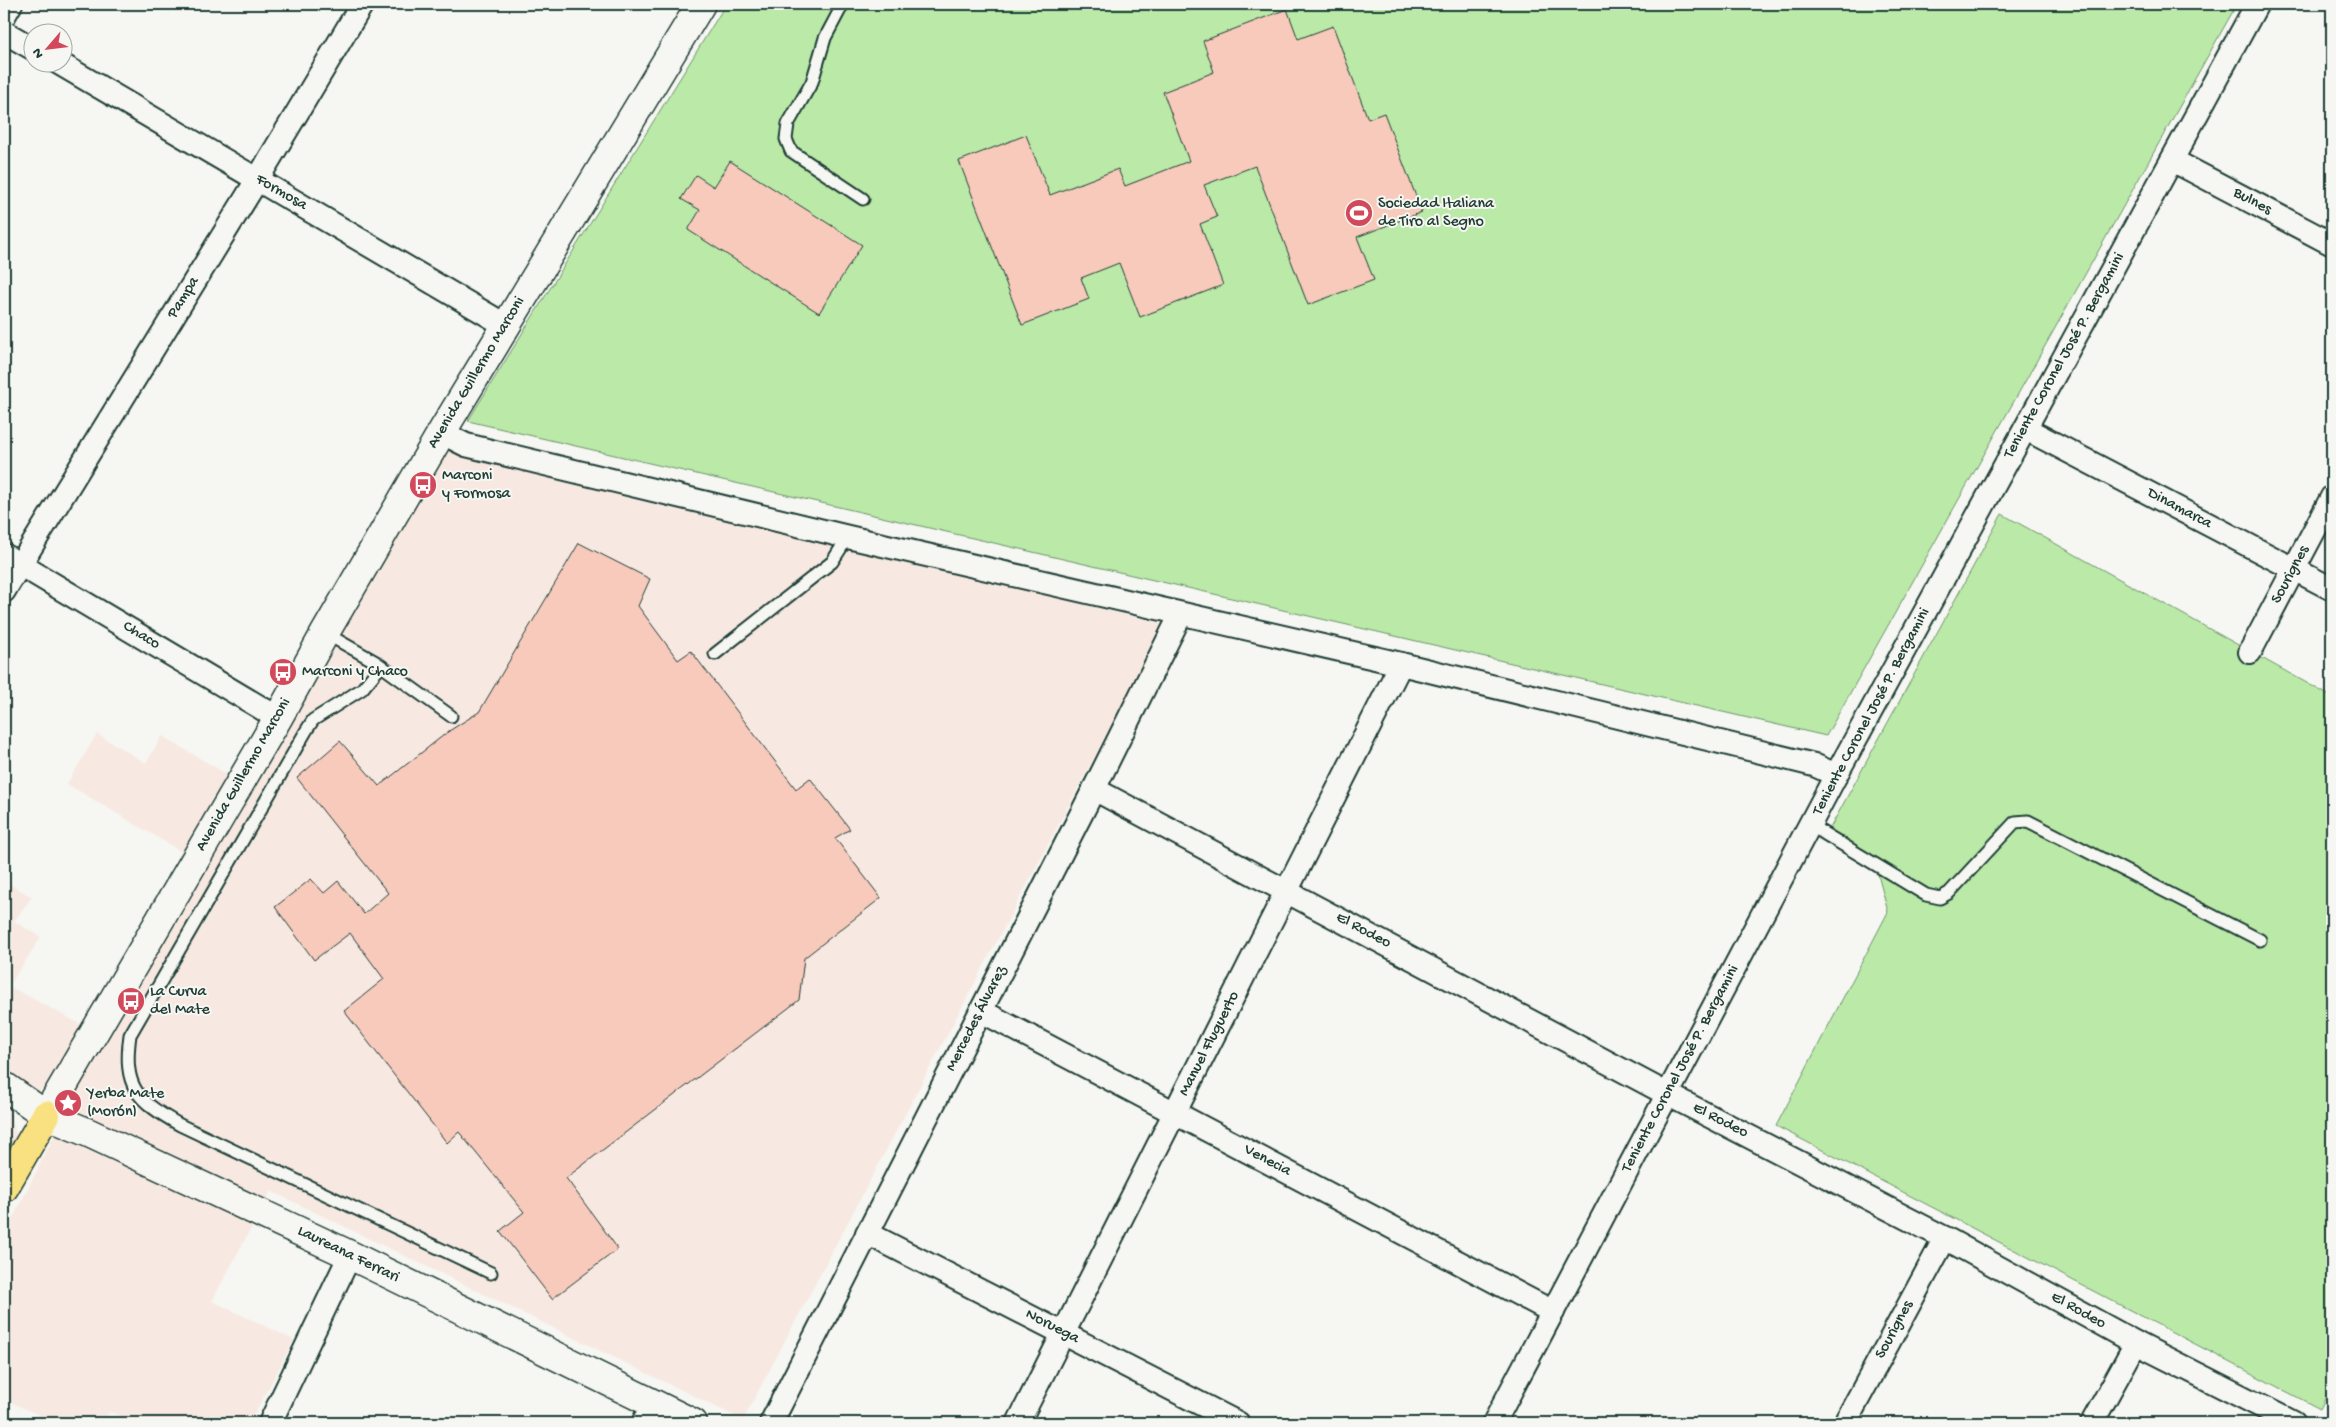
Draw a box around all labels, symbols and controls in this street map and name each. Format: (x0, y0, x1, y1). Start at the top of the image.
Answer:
north arrow (22, 22, 72, 72)
text: N (29, 45, 48, 61)
street label: Formosa (251, 170, 311, 216)
street label: Bulnes (2229, 184, 2276, 221)
place label: Sociedad Italiana de Tiro al Segno (1378, 195, 1495, 232)
sports icon: Sociedad Italiana de Tiro al Segno (1344, 198, 1374, 228)
street label: Teniente Coronel José P. Bergamini (2000, 250, 2130, 463)
street label: Pampa (163, 273, 205, 323)
street label: Avenida Guillermo Marconi (424, 294, 530, 452)
place label: Marconi y Formosa (442, 467, 511, 504)
bus stop icon: Marconi y Formosa (408, 470, 438, 500)
street label: Dinamarca (2142, 484, 2216, 534)
street label: Sourignes (2268, 542, 2315, 607)
street label: Teniente Coronel José P. Bergamini (1809, 605, 1935, 820)
street label: Chaco (119, 618, 163, 654)
bus stop icon: Marconi y Chaco (268, 657, 298, 687)
place label: Marconi y Chaco (302, 663, 408, 682)
street label: Avenida Guillermo Marconi (192, 695, 296, 855)
street label: El Rodeo (1332, 909, 1394, 953)
street label: Mercedes Álvarez (941, 962, 1012, 1075)
street label: Teniente Coronel José P. Bergamini (1618, 962, 1744, 1177)
place label: La Curva del Mate (150, 983, 210, 1020)
bus stop icon: La Curva del Mate (116, 986, 146, 1016)
street label: Manuel Fluguerto (1175, 988, 1245, 1100)
place label: Yerba Mate (Morón) (85, 1085, 165, 1122)
place icon: Yerba Mate (Morón) (53, 1088, 83, 1118)
street label: El Rodeo (1689, 1099, 1751, 1143)
street label: Venecia (1239, 1140, 1295, 1182)
street label: Laureana Ferrari (294, 1222, 402, 1288)
street label: El Rodeo (2047, 1288, 2109, 1334)
street label: Sourignes (1872, 1297, 1919, 1362)
street label: Noruega (1022, 1305, 1083, 1349)

